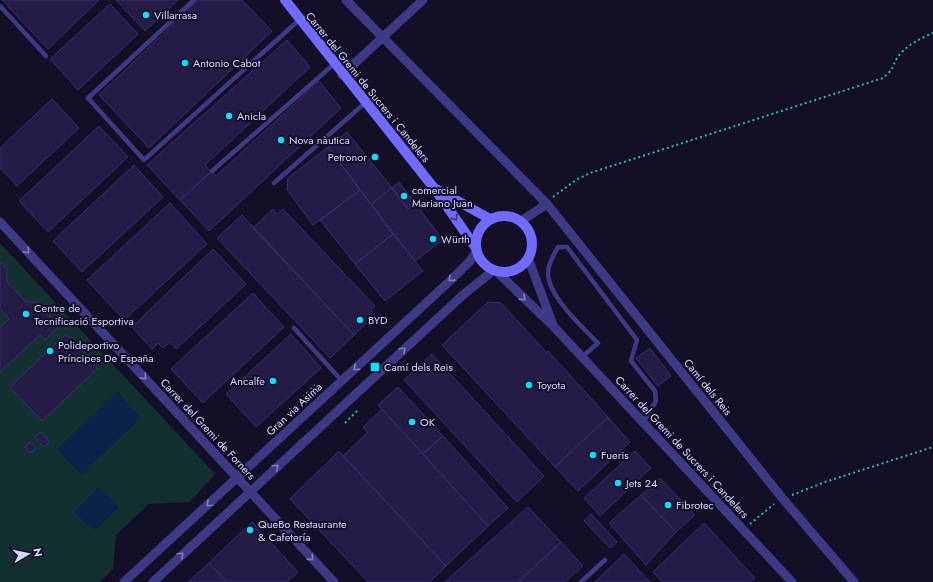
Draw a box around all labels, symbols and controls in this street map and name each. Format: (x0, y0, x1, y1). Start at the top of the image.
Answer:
place label: Villarrasa (154, 7, 197, 23)
street label: Carrer del Gremi de Sucrers i Candelers (302, 8, 434, 166)
marker: Villarrasa (141, 10, 151, 20)
place label: Antonio Cabot (193, 55, 261, 71)
marker: Antonio Cabot (180, 58, 190, 68)
place label: Anicla (237, 108, 266, 124)
marker: Anicla (224, 111, 234, 121)
place label: Nova nàutica (289, 132, 350, 148)
marker: Nova nàutica (276, 135, 286, 145)
place label: Petronor (328, 149, 367, 165)
marker: Petronor (370, 152, 380, 162)
place label: comercial Mariano Juan (412, 182, 473, 211)
marker: comercial Mariano Juan (399, 191, 409, 201)
one-way arrow (450, 214, 457, 221)
place label: Würth (441, 231, 470, 247)
marker: Würth (428, 234, 438, 244)
one-way arrow (22, 246, 29, 254)
one-way arrow (448, 274, 456, 282)
one-way arrow (519, 293, 526, 300)
place label: Centre de Tecnificació Esportiva (34, 300, 134, 329)
marker: Centre de Tecnificació Esportiva (21, 309, 31, 319)
place label: BYD (368, 312, 388, 328)
marker: BYD (355, 315, 365, 325)
place label: Polideportivo Príncipes De España (58, 337, 154, 366)
marker: Polideportivo Príncipes De España (45, 346, 55, 356)
one-way arrow (398, 347, 406, 355)
street label: Camí dels Reis (680, 355, 736, 419)
place label: Camí dels Reis (384, 359, 453, 375)
marker: Camí dels Reis (369, 361, 381, 373)
one-way arrow (353, 363, 361, 370)
one-way arrow (139, 372, 146, 379)
street label: Carrer del Gremi de Sucrers i Candelers (612, 372, 753, 522)
place label: Ancalfe (230, 373, 265, 389)
street label: Carrer del Gremi de Forners (157, 375, 260, 484)
marker: Ancalfe (268, 376, 278, 386)
place label: Toyota (537, 377, 565, 393)
street label: Gran via Asima (262, 379, 326, 439)
marker: Toyota (524, 380, 534, 390)
place label: OK (420, 414, 436, 430)
marker: OK (407, 417, 417, 427)
place label: Fueris (601, 447, 629, 463)
marker: Fueris (588, 450, 598, 460)
one-way arrow (272, 464, 279, 471)
place label: Jets 24 (624, 475, 658, 491)
marker: Jets 24 (613, 478, 623, 488)
place label: Fibrotec (676, 497, 714, 513)
one-way arrow (206, 499, 214, 507)
marker: Fibrotec (663, 500, 673, 510)
place label: QueBo Restaurante & Cafetería (258, 516, 347, 545)
marker: QueBo Restaurante & Cafetería (245, 525, 255, 535)
north arrow (8, 534, 48, 574)
text: N (29, 547, 46, 558)
one-way arrow (176, 553, 184, 560)
one-way arrow (306, 553, 313, 560)

